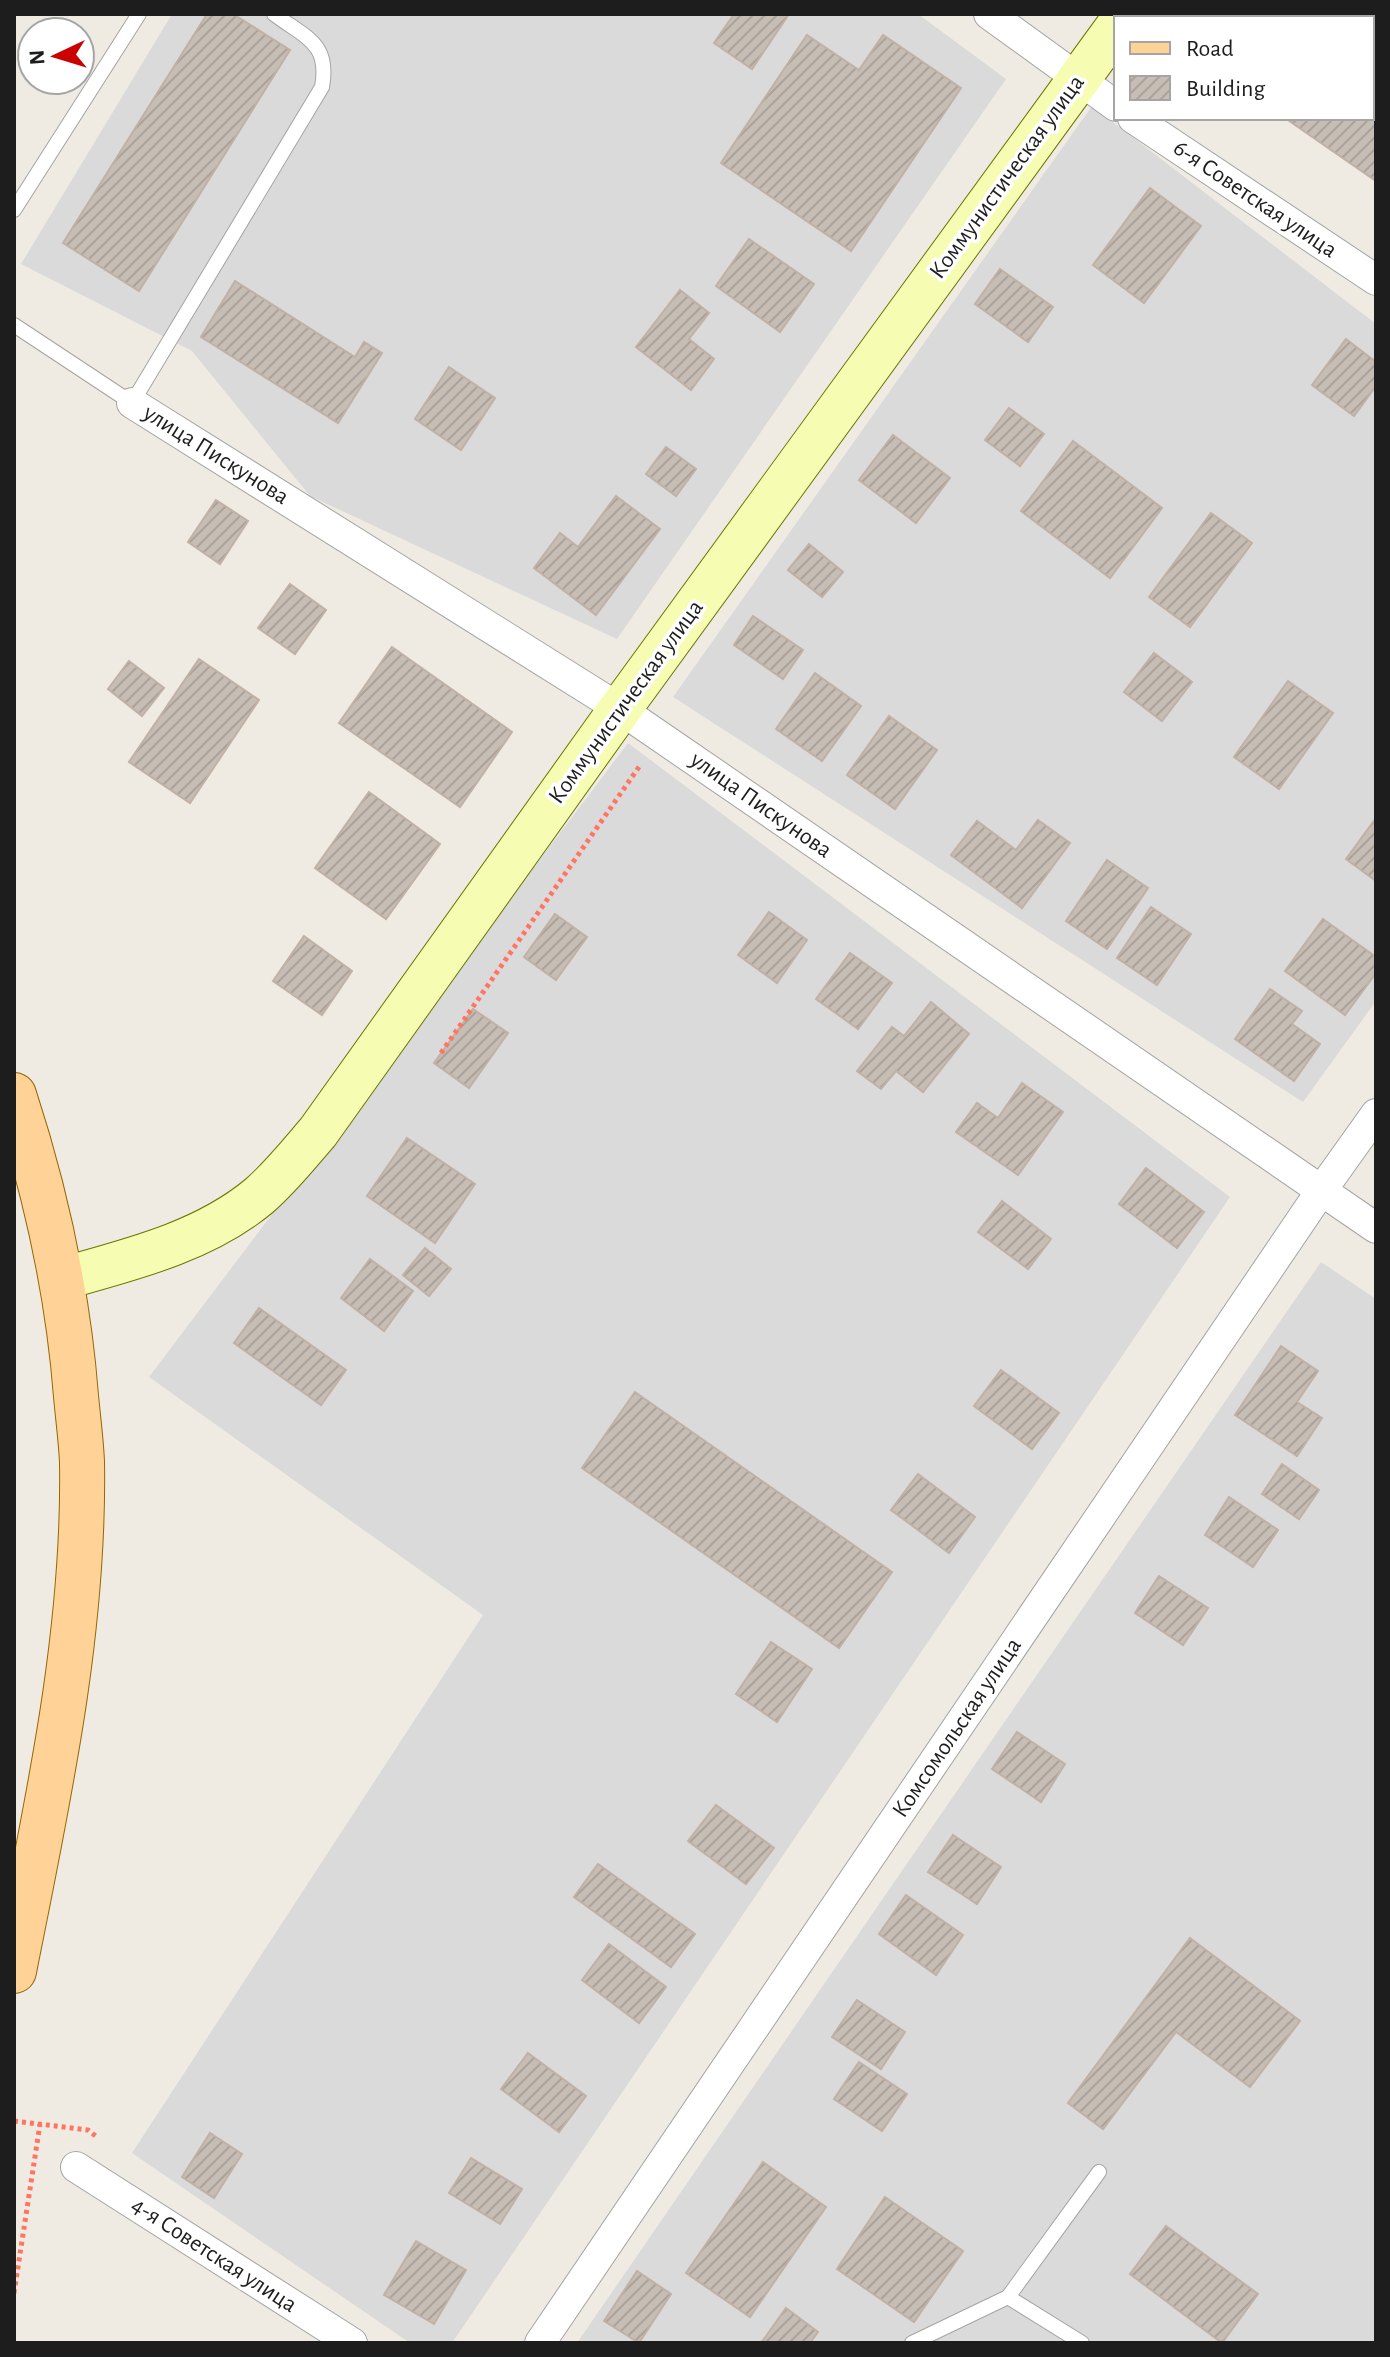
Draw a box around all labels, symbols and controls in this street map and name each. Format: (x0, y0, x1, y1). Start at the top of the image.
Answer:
north arrow (16, 16, 96, 96)
legend (1114, 16, 1374, 120)
text: Road (1186, 37, 1234, 61)
text: N (26, 49, 49, 66)
street label: Коммунистическая улица (925, 71, 1089, 283)
text: Building (1186, 77, 1265, 101)
street label: 6-я Советская улица (1169, 136, 1341, 263)
street label: улица Пискунова (138, 400, 293, 509)
street label: Коммунистическая улица (544, 596, 708, 808)
street label: улица Пискунова (685, 747, 836, 863)
street label: Комсомольская улица (888, 1634, 1026, 1822)
street label: 4-я Советская улица (127, 2193, 301, 2317)

